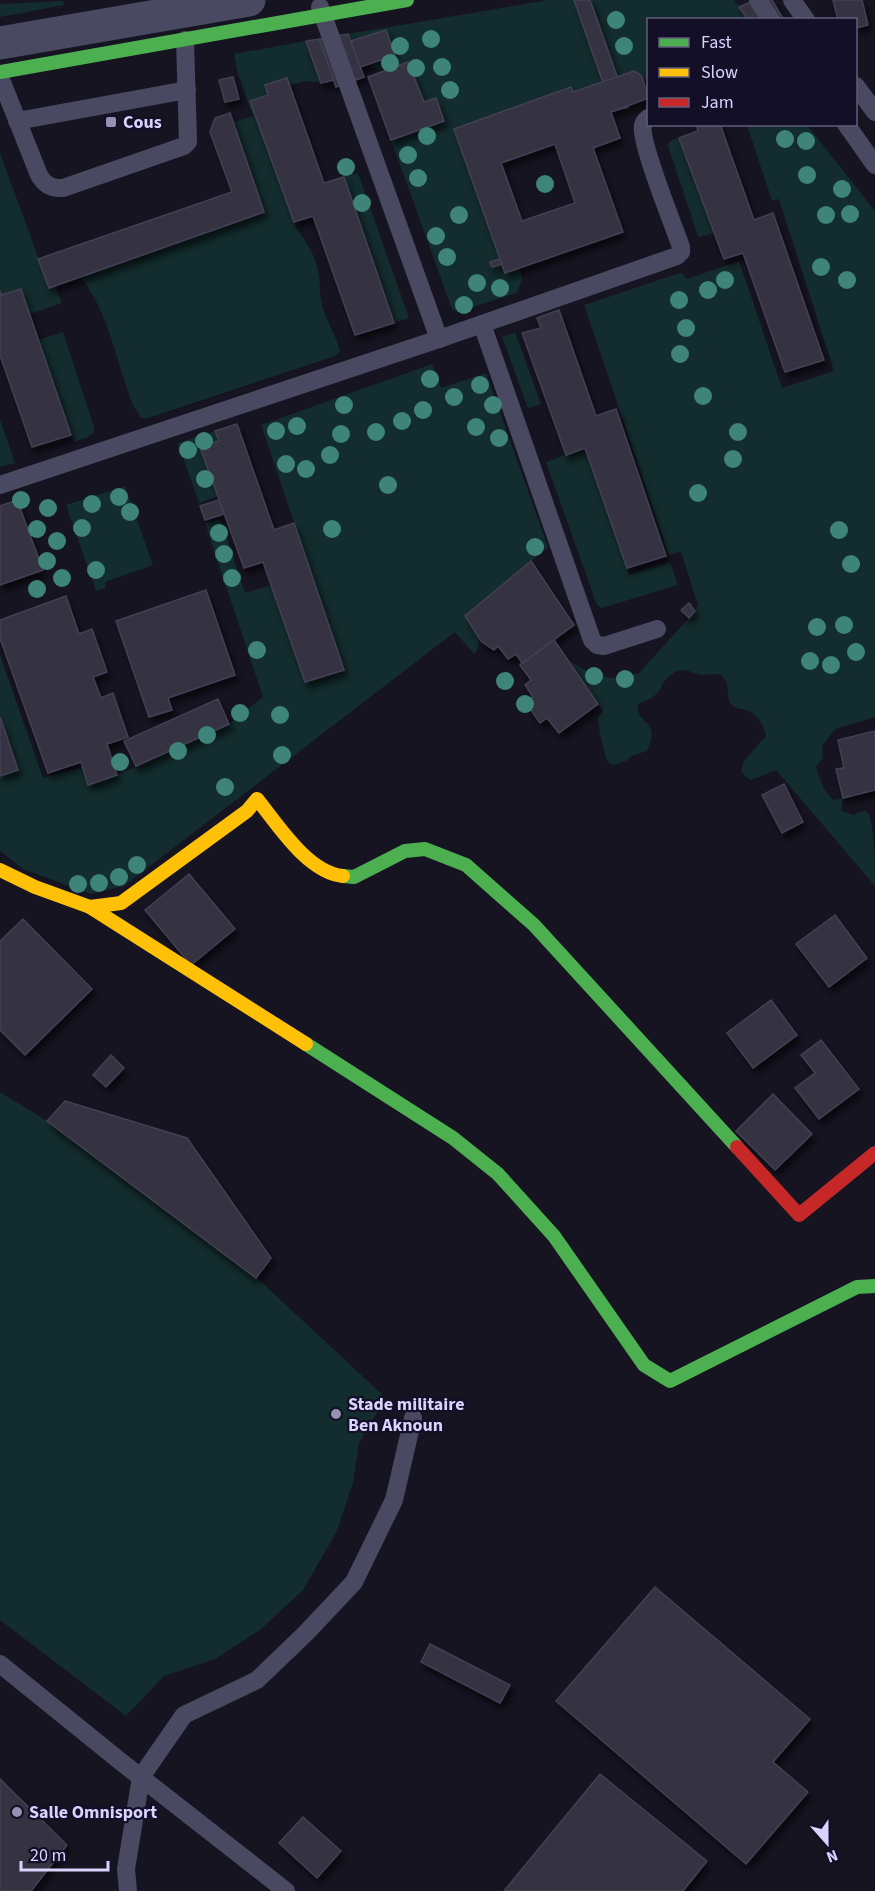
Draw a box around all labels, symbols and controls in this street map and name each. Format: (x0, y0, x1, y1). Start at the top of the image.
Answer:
legend (647, 18, 857, 126)
text: Fast (701, 30, 732, 55)
text: Slow (701, 60, 738, 85)
text: Jam (701, 90, 734, 115)
place label: Cous (123, 110, 162, 135)
marker: Cous (104, 115, 118, 129)
place label: Stade militaire Ben Aknoun (348, 1392, 465, 1438)
marker: Stade militaire Ben Aknoun (329, 1407, 343, 1421)
place label: Salle Omnisport (29, 1800, 157, 1825)
marker: Salle Omnisport (10, 1805, 24, 1819)
north arrow (797, 1813, 857, 1873)
scale bar (21, 1834, 108, 1872)
text: 20 m (30, 1843, 66, 1868)
text: N (823, 1844, 841, 1868)

